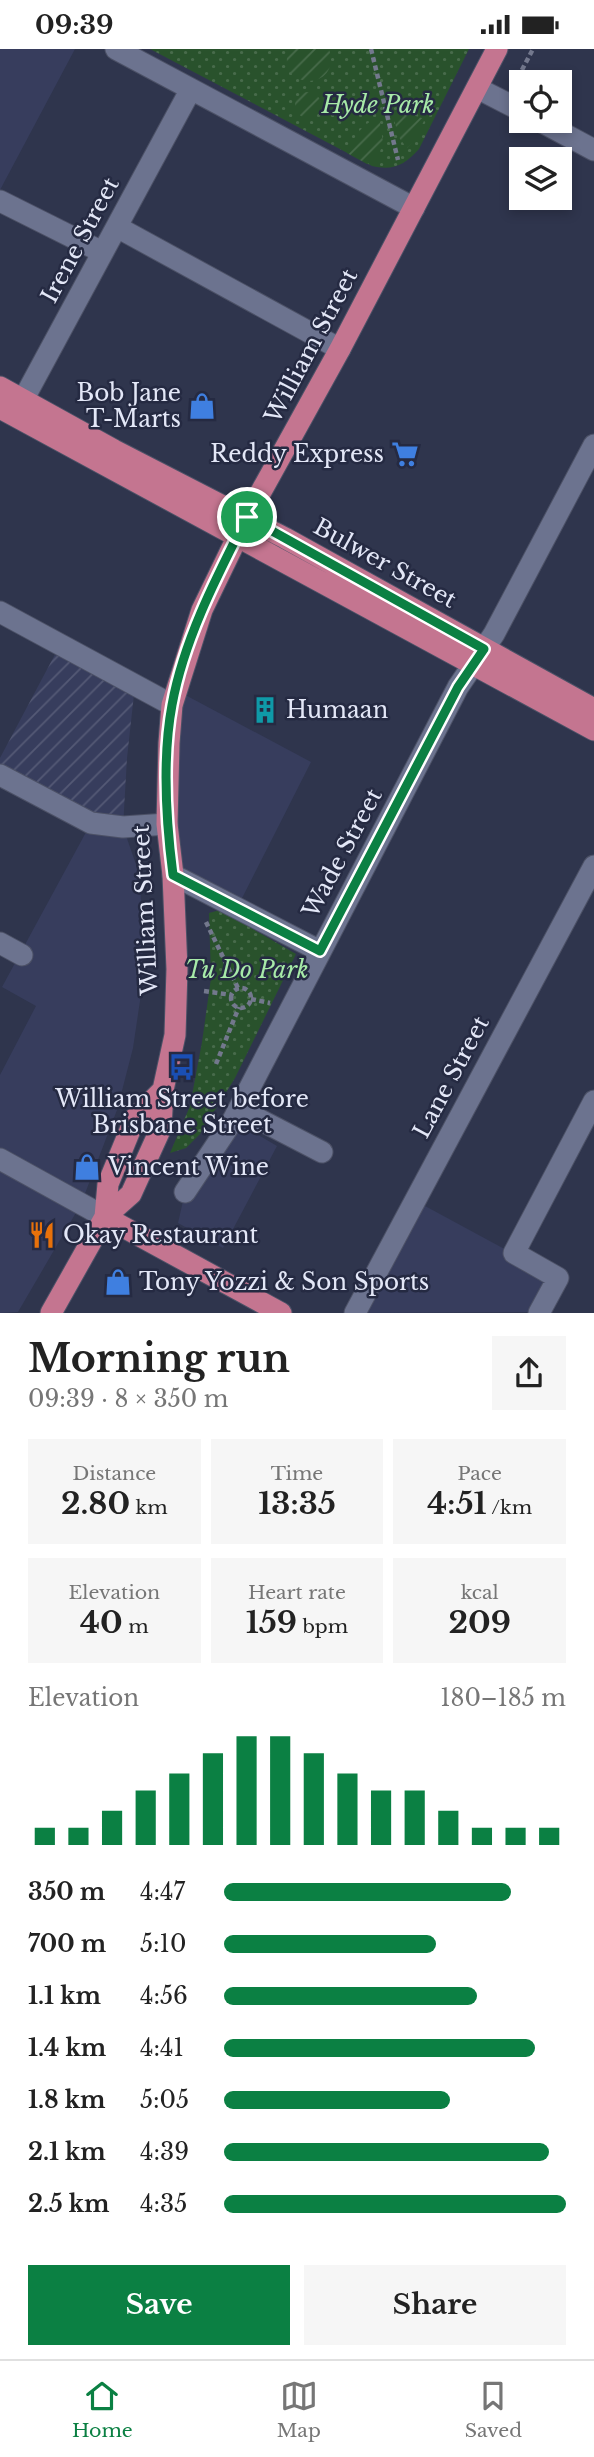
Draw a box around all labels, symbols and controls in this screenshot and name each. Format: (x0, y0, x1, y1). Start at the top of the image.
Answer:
text: 09:39 (35, 9, 114, 41)
map controls (509, 70, 572, 210)
button: locate (509, 70, 572, 133)
park label: Hyde Park (321, 91, 434, 119)
button: layers (509, 147, 572, 210)
street label: Irene Street (35, 172, 125, 308)
street label: William Street (258, 264, 364, 429)
place label: Bob Jane T-Marts (77, 379, 181, 433)
shop icon: Bob Jane T-Marts (187, 391, 217, 421)
supermarket icon: Reddy Express (390, 439, 420, 469)
place label: Reddy Express (210, 440, 384, 468)
pin (217, 487, 277, 547)
icon: arrive (228, 498, 266, 536)
street label: Bulwer Street (309, 512, 462, 614)
building icon: Humaan (250, 695, 280, 725)
place label: Humaan (286, 696, 388, 724)
street label: Wade Street (296, 783, 388, 923)
street label: William Street (127, 824, 164, 997)
park label: Tu Do Park (185, 956, 309, 984)
street label: Lane Street (407, 1011, 495, 1143)
bus stop icon: William Street before Brisbane Street (167, 1052, 197, 1082)
place label: William Street before Brisbane Street (54, 1085, 309, 1139)
shop icon: Vincent Wine (72, 1152, 102, 1182)
place label: Vincent Wine (107, 1153, 269, 1181)
restaurant icon: Okay Restaurant (27, 1220, 57, 1250)
place label: Okay Restaurant (63, 1221, 259, 1249)
shop icon: Tony Yozzi & Son Sports (103, 1267, 133, 1297)
place label: Tony Yozzi & Son Sports (139, 1268, 429, 1296)
text: Morning run (28, 1335, 290, 1382)
button: share (492, 1336, 566, 1410)
text: 09:39 · 8 × 350 m (28, 1385, 229, 1413)
text: Distance (72, 1462, 156, 1485)
text: Time (271, 1462, 323, 1485)
text: Pace (457, 1462, 502, 1485)
text: 2.80 (61, 1485, 130, 1522)
text: 13:35 (258, 1485, 336, 1522)
text: 4:51 (427, 1485, 487, 1522)
text: km (130, 1496, 168, 1519)
text: /km (487, 1496, 532, 1519)
text: Elevation (68, 1581, 160, 1604)
text: Heart rate (248, 1581, 346, 1604)
text: kcal (461, 1581, 499, 1604)
text: 40 (80, 1604, 123, 1641)
text: 159 (246, 1604, 297, 1641)
text: 209 (448, 1604, 511, 1641)
text: m (123, 1615, 149, 1638)
text: bpm (297, 1615, 348, 1638)
text: Elevation (28, 1684, 139, 1712)
text: 180–185 m (440, 1684, 566, 1712)
text: 350 m (28, 1878, 105, 1906)
text: 4:47 (140, 1878, 185, 1906)
text: 700 m (28, 1930, 106, 1958)
text: 5:10 (140, 1930, 186, 1958)
text: 1.1 km (28, 1982, 101, 2010)
text: 4:56 (140, 1982, 188, 2010)
text: 1.4 km (28, 2034, 106, 2062)
text: 4:41 (140, 2034, 184, 2062)
text: 1.8 km (28, 2086, 105, 2114)
text: 5:05 (140, 2086, 189, 2114)
text: 2.1 km (28, 2138, 106, 2166)
text: 4:39 (140, 2138, 189, 2166)
text: 2.5 km (28, 2190, 109, 2218)
text: 4:35 (140, 2190, 187, 2218)
button: Save (28, 2265, 290, 2345)
button: Share (304, 2265, 566, 2345)
tab: Home (72, 2377, 133, 2442)
tab: Map (277, 2377, 321, 2442)
tab: Saved (465, 2377, 522, 2442)

